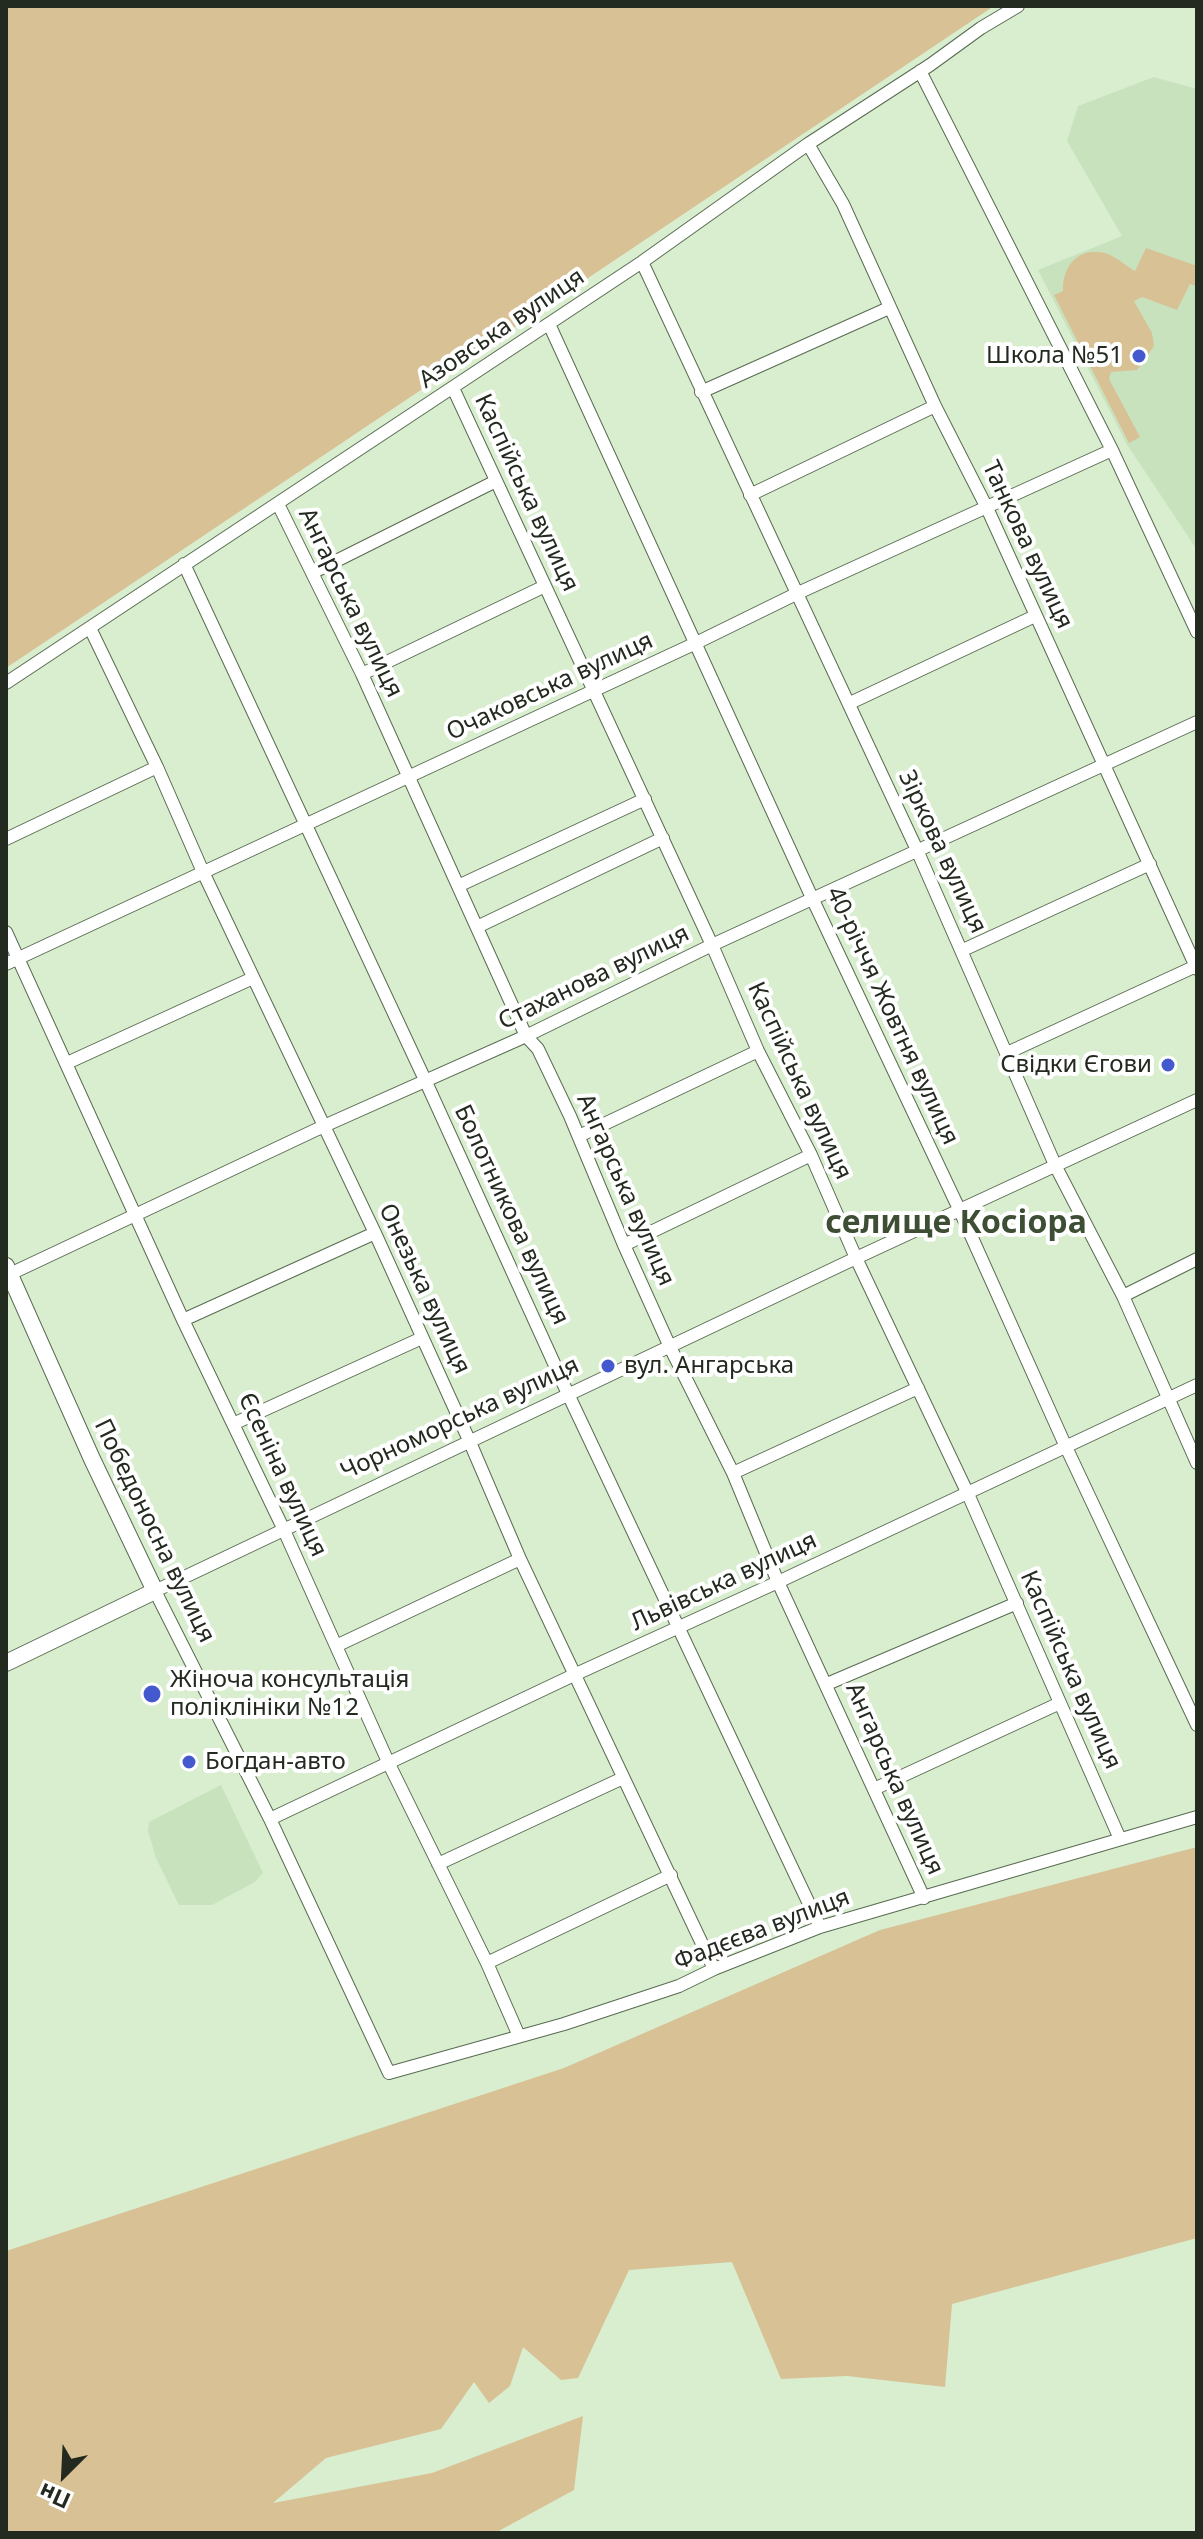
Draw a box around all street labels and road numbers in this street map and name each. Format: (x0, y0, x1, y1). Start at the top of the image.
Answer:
street label: Азовська вулиця (414, 263, 590, 395)
street label: Каспійська вулиця (468, 390, 584, 596)
street label: Танкова вулиця (976, 456, 1078, 634)
street label: Ангарська вулиця (292, 504, 408, 702)
street label: Очаковська вулиця (442, 627, 658, 747)
street label: Зіркова вулиця (892, 766, 992, 938)
street label: 40-річчя Жовтня вулиця (820, 883, 964, 1149)
street label: Стаханова вулиця (494, 919, 694, 1037)
street label: Каспійська вулиця (741, 978, 857, 1184)
street label: Ангарська вулиця (570, 1090, 680, 1290)
street label: Болотникова вулиця (447, 1100, 575, 1330)
street label: Онезька вулиця (372, 1199, 476, 1379)
street label: Чорноморська вулиця (336, 1351, 584, 1487)
street label: Єсеніна вулиця (231, 1389, 333, 1561)
street label: Победоносна вулиця (87, 1415, 221, 1647)
street label: Львівська вулиця (627, 1526, 821, 1638)
street label: Каспійська вулиця (1013, 1566, 1127, 1774)
street label: Ангарська вулиця (839, 1679, 949, 1879)
street label: Фадєєва вулиця (670, 1883, 854, 1977)

